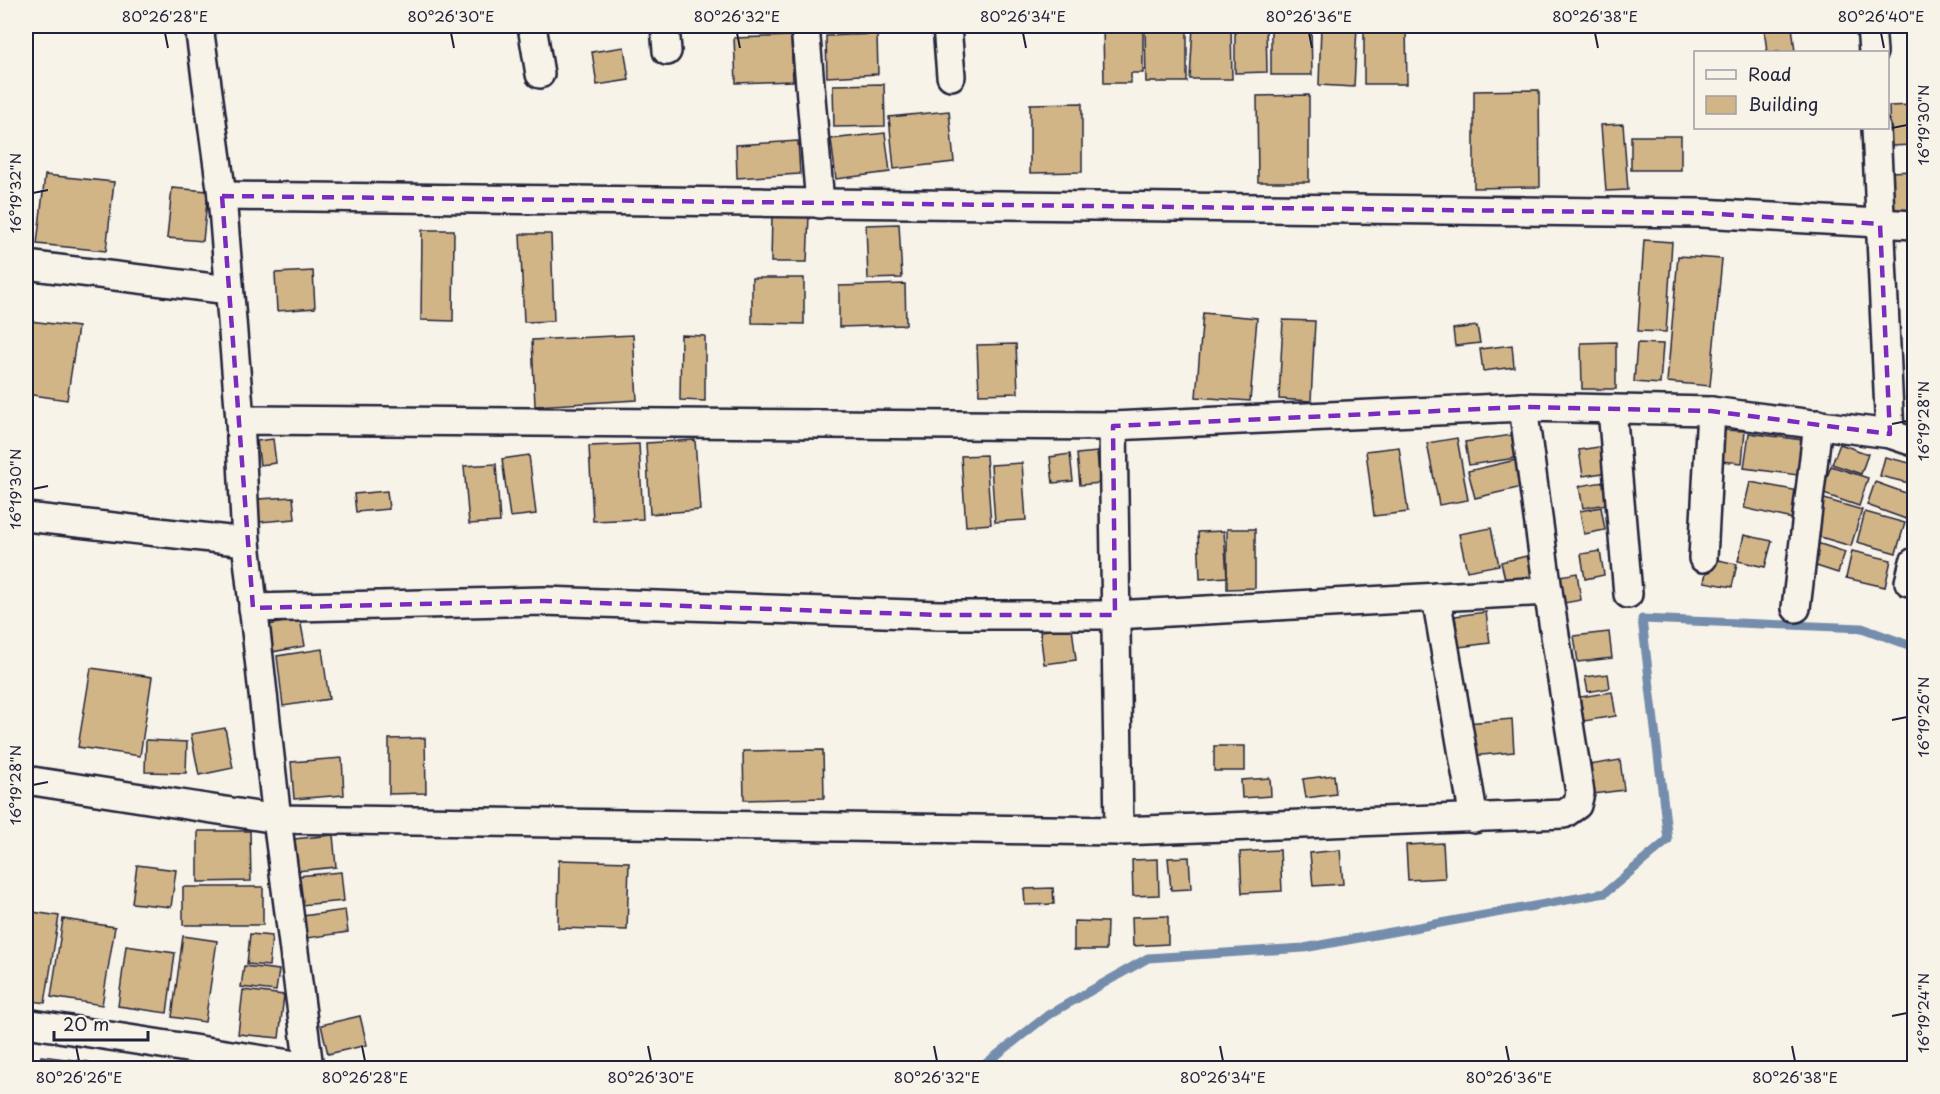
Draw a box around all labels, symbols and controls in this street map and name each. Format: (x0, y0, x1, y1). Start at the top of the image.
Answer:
text: 80°26'28"E (122, 4, 208, 27)
text: 80°26'30"E (407, 4, 495, 27)
text: 80°26'32"E (694, 4, 780, 27)
text: 80°26'34"E (980, 4, 1066, 27)
text: 80°26'36"E (1266, 4, 1352, 27)
text: 80°26'38"E (1552, 4, 1638, 27)
text: 80°26'40"E (1838, 4, 1924, 27)
legend (1694, 51, 1889, 129)
text: Road (1748, 60, 1792, 87)
text: 16°19'30"N (1911, 84, 1934, 166)
text: Building (1748, 90, 1818, 117)
text: 16°19'32"N (3, 153, 26, 233)
text: 16°19'28"N (1911, 381, 1934, 461)
text: 16°19'30"N (3, 448, 26, 530)
text: 16°19'26"N (1911, 677, 1934, 757)
text: 16°19'28"N (3, 745, 26, 825)
text: 16°19'24"N (1911, 973, 1934, 1053)
scale bar (54, 1004, 148, 1042)
text: 20 m (63, 1010, 109, 1037)
text: 80°26'26"E (36, 1065, 122, 1088)
text: 80°26'28"E (322, 1065, 408, 1088)
text: 80°26'30"E (607, 1065, 695, 1088)
text: 80°26'32"E (894, 1065, 980, 1088)
text: 80°26'34"E (1180, 1065, 1266, 1088)
text: 80°26'36"E (1466, 1065, 1552, 1088)
text: 80°26'38"E (1752, 1065, 1838, 1088)

